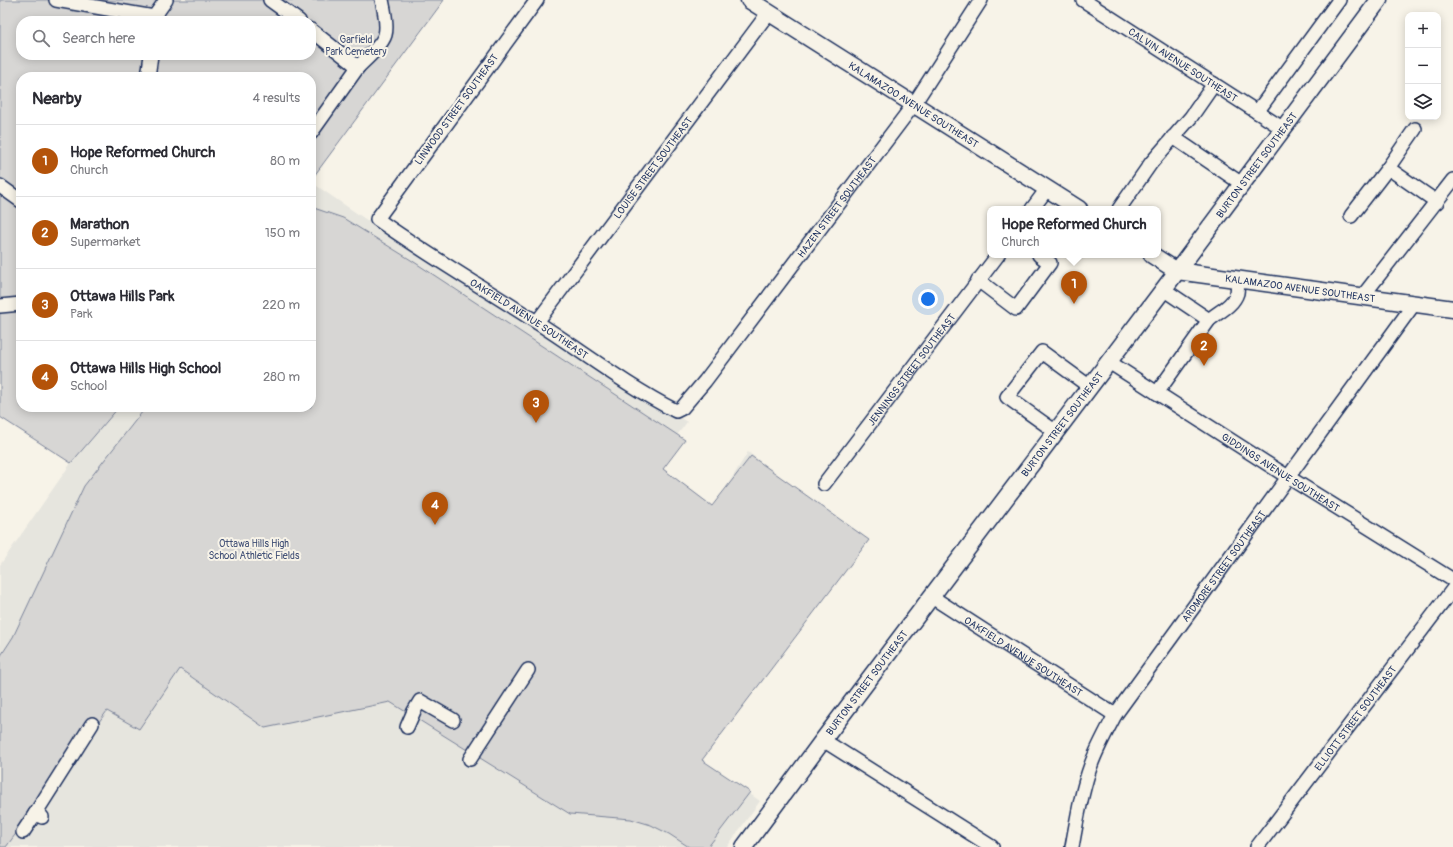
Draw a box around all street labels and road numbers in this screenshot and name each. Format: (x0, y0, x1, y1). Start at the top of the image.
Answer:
street label: CALVIN AVENUE SOUTHEAST (1126, 26, 1240, 105)
street label: LINWOOD STREET SOUTHEAST (413, 52, 501, 167)
street label: KALAMAZOO AVENUE SOUTHEAST (846, 60, 981, 151)
street label: BURTON STREET SOUTHEAST (1214, 110, 1300, 220)
street label: LOUISE STREET SOUTHEAST (612, 115, 696, 221)
street label: HAZEN STREET SOUTHEAST (795, 154, 879, 260)
street label: KALAMAZOO AVENUE SOUTHEAST (1224, 273, 1376, 305)
street label: OAKFIELD AVENUE SOUTHEAST (467, 277, 590, 362)
street label: JENNINGS STREET SOUTHEAST (866, 311, 958, 428)
street label: BURTON STREET SOUTHEAST (1019, 370, 1106, 479)
street label: GIDDINGS AVENUE SOUTHEAST (1219, 431, 1342, 515)
street label: ARDMORE STREET SOUTHEAST (1180, 508, 1269, 625)
street label: OAKFIELD AVENUE SOUTHEAST (962, 614, 1085, 700)
street label: BURTON STREET SOUTHEAST (824, 628, 911, 738)
street label: ELLIOTT STREET SOUTHEAST (1312, 664, 1400, 773)

